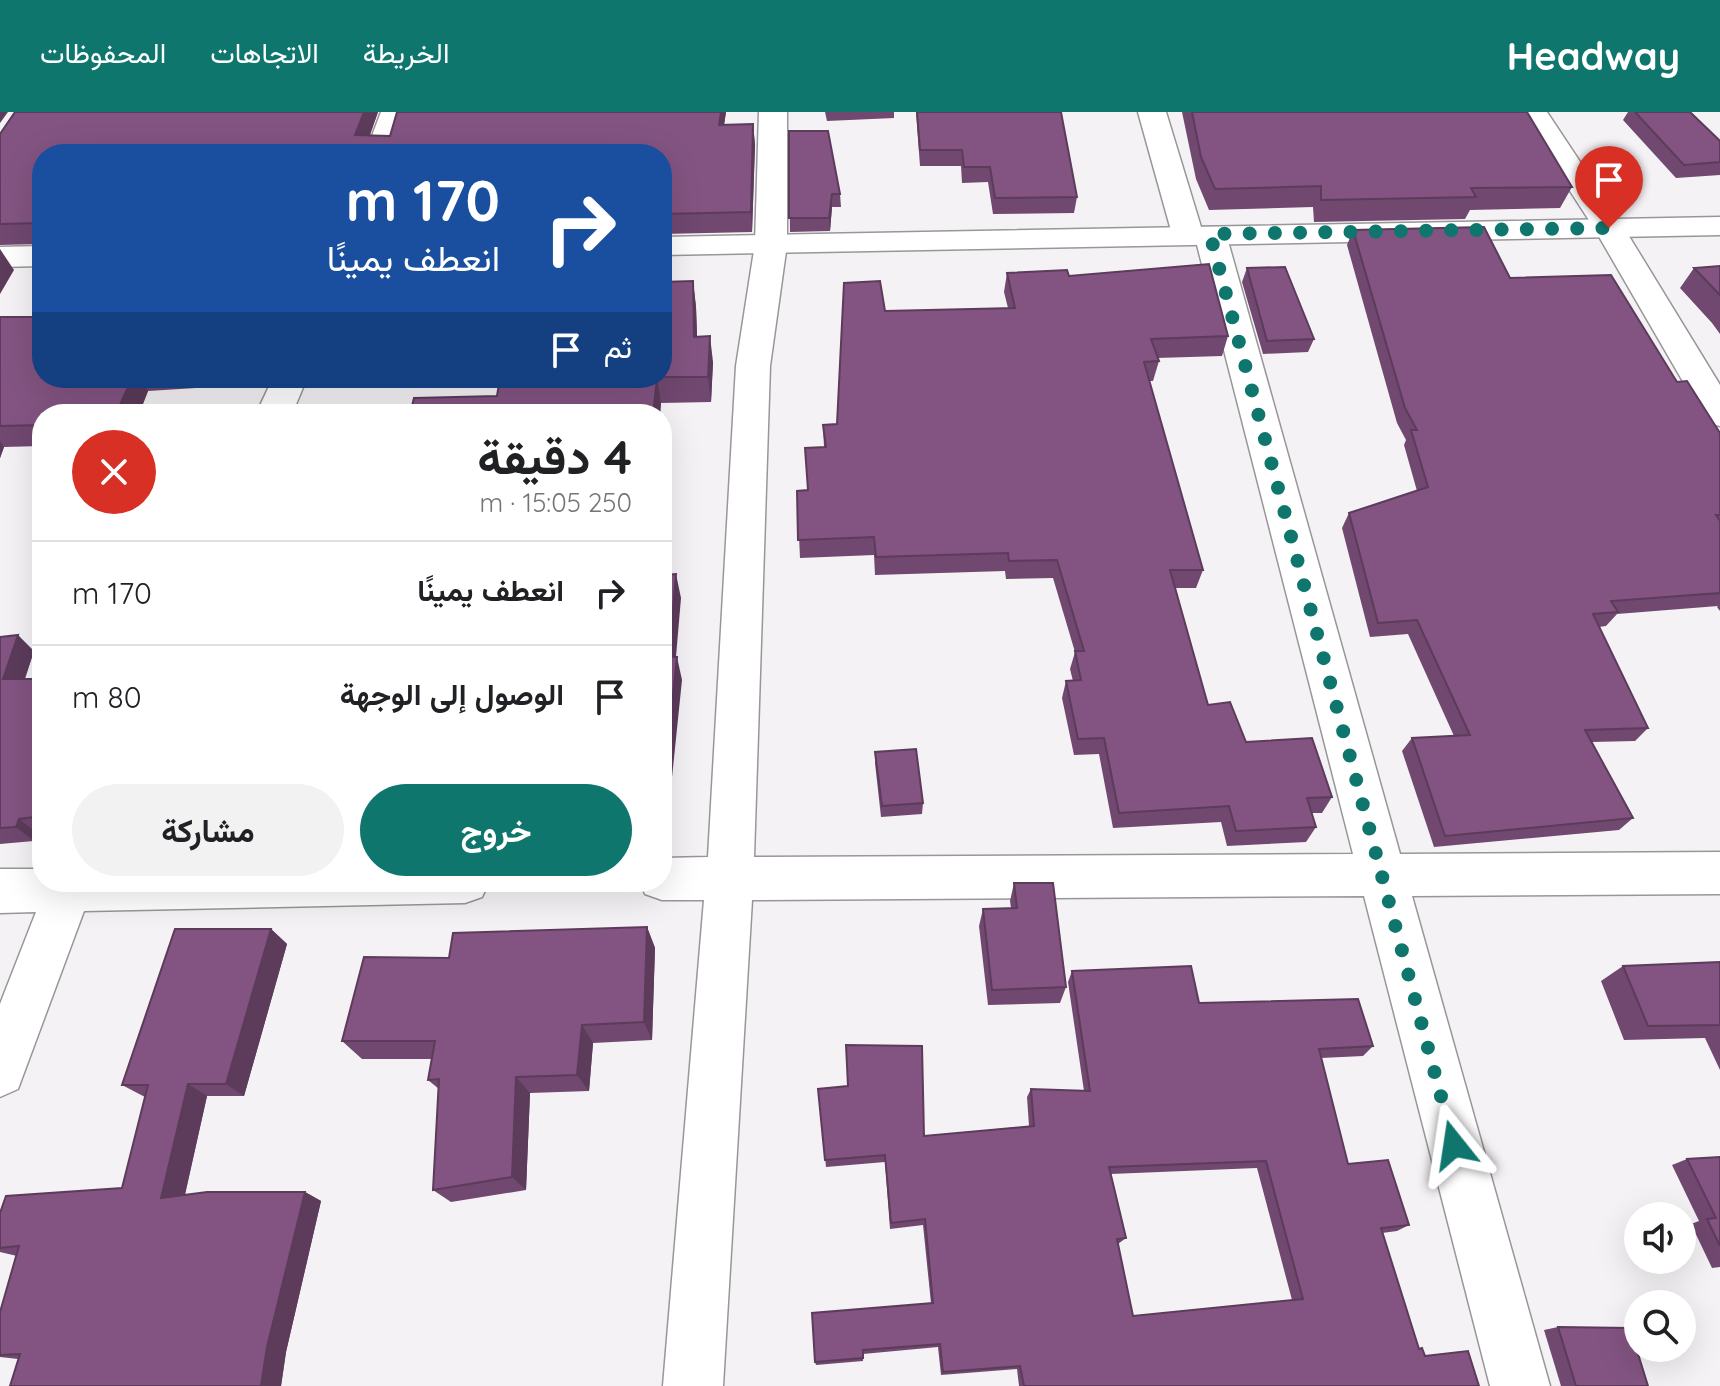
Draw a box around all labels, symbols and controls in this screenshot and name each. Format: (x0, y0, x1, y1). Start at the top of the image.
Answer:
text: Headway (1507, 32, 1680, 80)
text: المحفوظات (40, 35, 166, 70)
text: الاتجاهات (210, 35, 319, 70)
text: الخريطة (363, 35, 449, 70)
pin (1575, 146, 1643, 228)
icon: arrive (1587, 158, 1631, 202)
text: 170 m (346, 165, 500, 235)
icon: right (528, 176, 632, 280)
text: انعطف يمينًا (327, 235, 500, 280)
icon: arrive (544, 328, 588, 372)
text: ثم (604, 328, 632, 366)
text: 4 دقيقة (477, 426, 632, 486)
button: close (72, 430, 156, 514)
text: 250 m · 15:05 (480, 486, 632, 519)
text: انعطف يمينًا (417, 571, 564, 609)
icon: right (588, 571, 632, 615)
text: 170 m (72, 574, 152, 612)
text: الوصول إلى الوجهة (340, 675, 564, 713)
icon: arrive (588, 675, 632, 719)
text: 80 m (72, 678, 142, 716)
button: مشاركة (72, 784, 344, 876)
button: خروج (360, 784, 632, 876)
position arrow (1412, 1103, 1496, 1187)
map controls (1624, 1202, 1696, 1362)
button: sound (1624, 1202, 1696, 1274)
button: search (1624, 1290, 1696, 1362)

